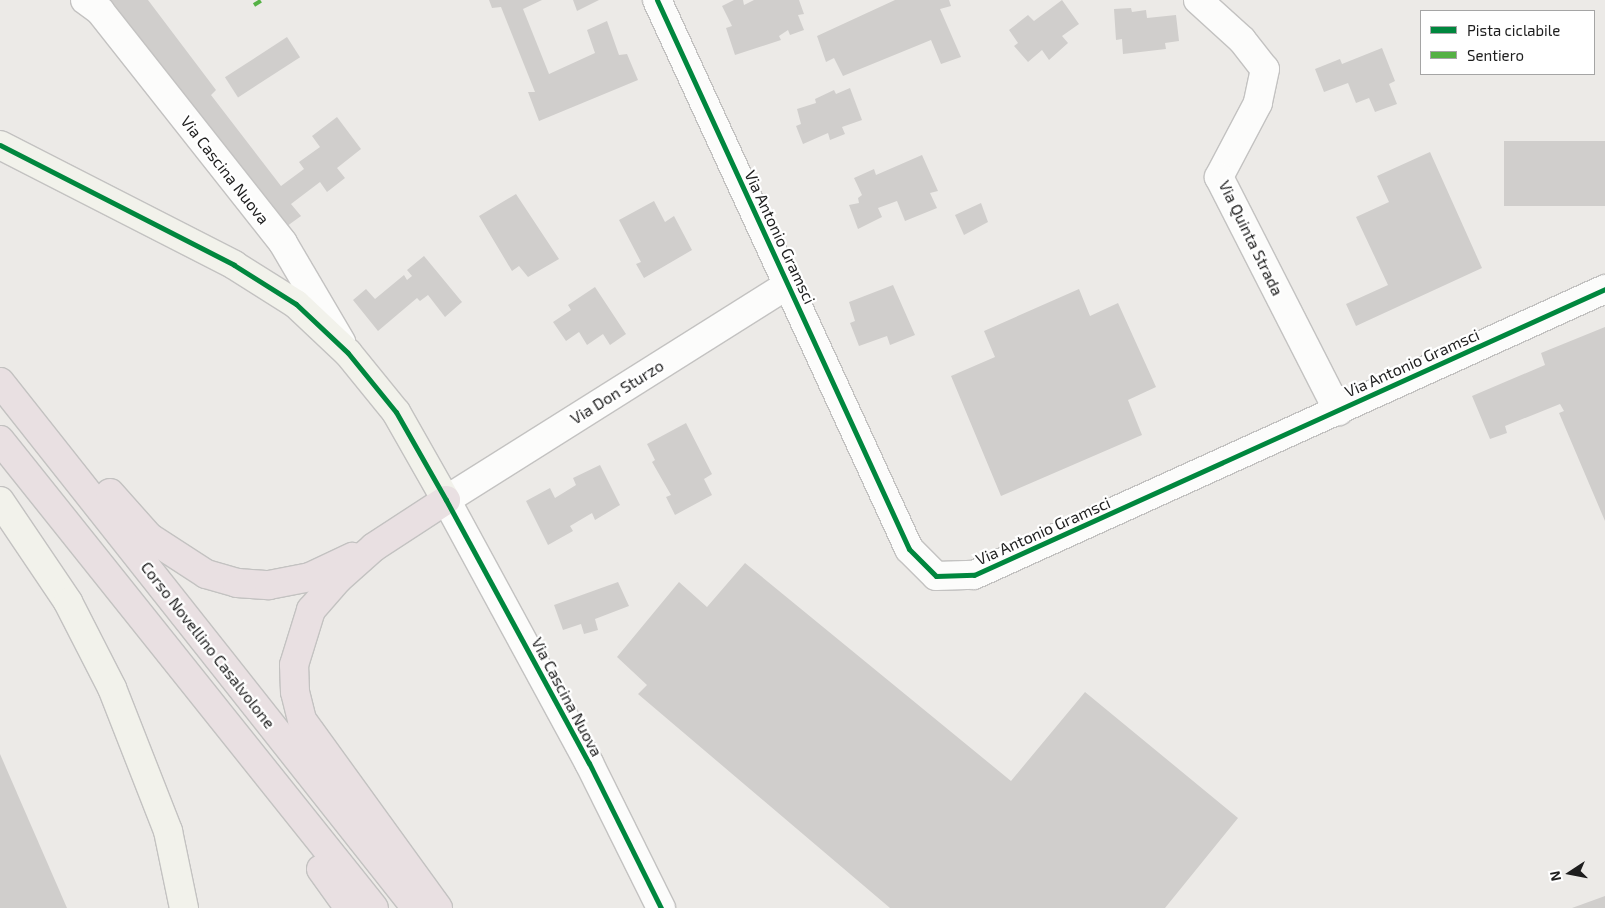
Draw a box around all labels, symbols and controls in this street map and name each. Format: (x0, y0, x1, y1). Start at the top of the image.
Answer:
legend (1420, 10, 1595, 75)
text: Pista ciclabile (1467, 21, 1560, 39)
text: Sentiero (1467, 46, 1524, 64)
street label: Via Cascina Nuova (177, 112, 273, 228)
street label: Via Antonio Gramsci (741, 167, 819, 307)
street label: Via Quinta Strada (1215, 177, 1287, 299)
street label: Via Antonio Gramsci (1342, 325, 1482, 401)
street label: Via Don Sturzo (567, 356, 667, 428)
street label: Via Antonio Gramsci (973, 493, 1113, 569)
street label: Corso Novellino Casalvolone (137, 558, 279, 732)
street label: Via Cascina Nuova (528, 634, 606, 760)
north arrow (1545, 848, 1595, 898)
text: N (1545, 869, 1564, 883)

